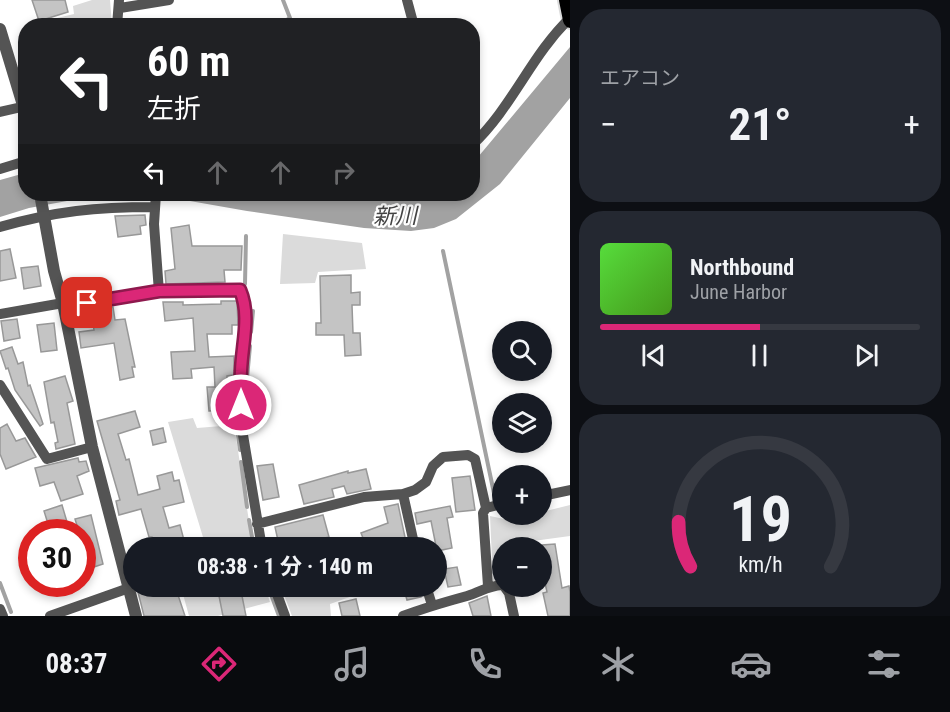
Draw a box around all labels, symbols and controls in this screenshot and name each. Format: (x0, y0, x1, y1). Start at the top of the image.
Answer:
text: 60 m (147, 37, 230, 86)
icon: left (48, 42, 126, 120)
text: エアコン (600, 66, 680, 90)
text: 左折 (147, 93, 201, 125)
text: 21° (729, 98, 792, 151)
text: − (600, 105, 617, 144)
text: + (904, 105, 920, 144)
icon: left (138, 156, 171, 189)
icon: ahead (201, 156, 234, 189)
icon: ahead (264, 156, 297, 189)
icon: right (327, 156, 360, 189)
water label: 新川 (373, 203, 419, 229)
text: Northbound (690, 255, 794, 280)
pin (61, 277, 112, 328)
text: June Harbor (690, 280, 787, 304)
icon: arrive (70, 286, 103, 319)
map controls (492, 321, 552, 597)
button: search (492, 321, 552, 381)
icon: previous (637, 339, 670, 372)
icon: pause (743, 339, 776, 372)
icon: next (850, 339, 883, 372)
position arrow (209, 373, 273, 437)
button: layers (492, 393, 552, 453)
button: + (492, 465, 552, 525)
text: 19 (728, 484, 792, 557)
speed limit sign: 30 (18, 519, 96, 597)
button: − (492, 537, 552, 597)
text: km/h (738, 553, 782, 578)
text: 08:38 · 1 分 · 140 m (197, 554, 373, 579)
icon: directions (198, 643, 240, 685)
icon: music (331, 643, 373, 685)
icon: phone (464, 643, 506, 685)
icon: climate (597, 643, 639, 685)
icon: car (730, 643, 772, 685)
icon: filters (863, 643, 905, 685)
text: 08:37 (45, 648, 107, 680)

